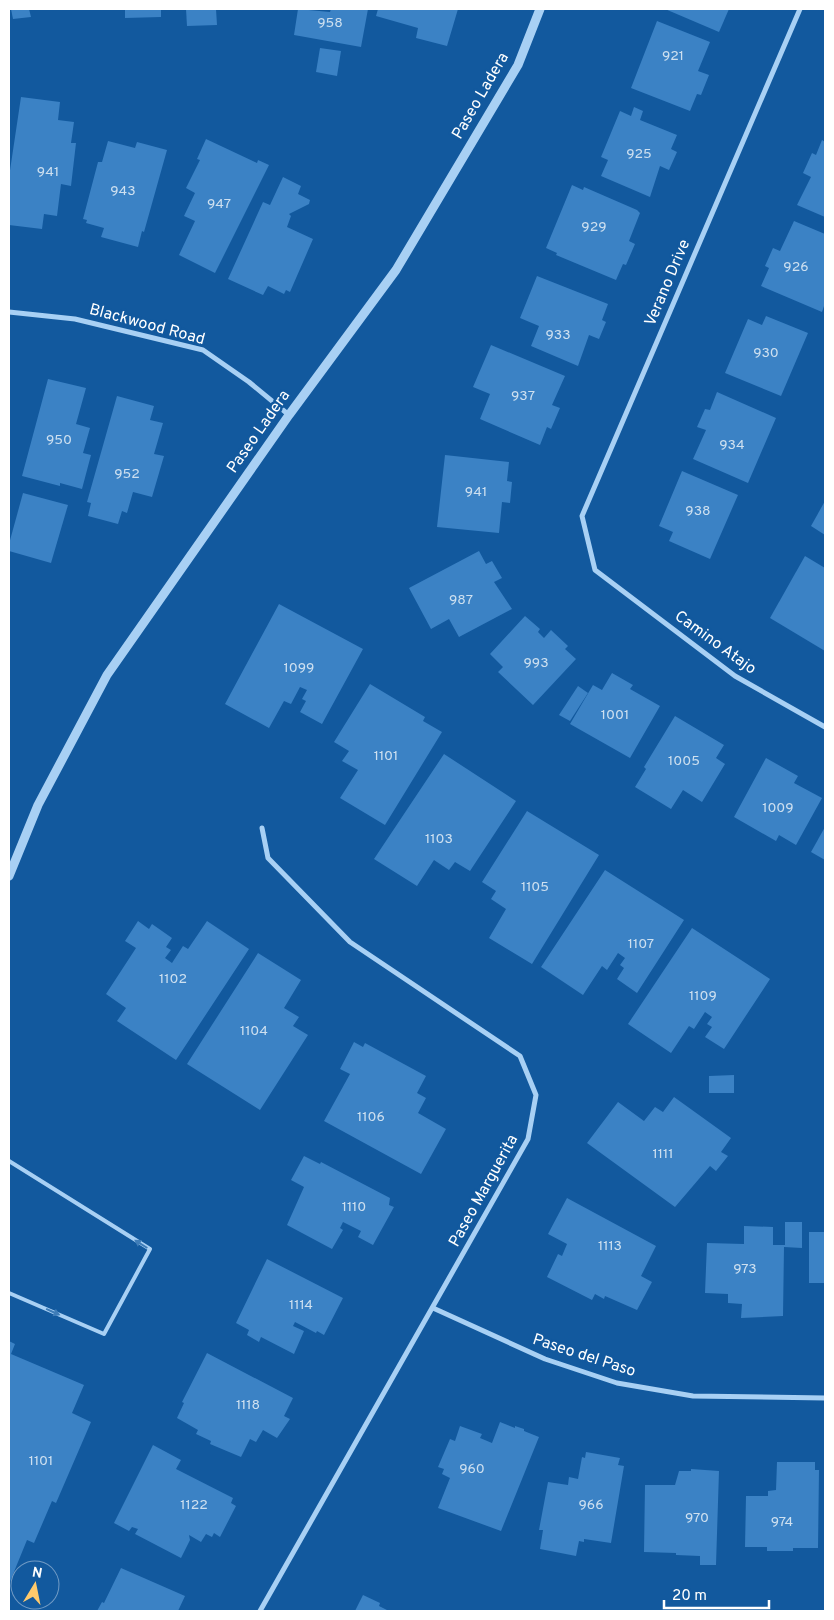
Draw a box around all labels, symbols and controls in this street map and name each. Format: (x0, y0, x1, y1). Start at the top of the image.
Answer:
house number: 958 (317, 15, 343, 32)
house number: 921 (662, 48, 684, 65)
street label: Paseo Ladera (448, 49, 514, 143)
house number: 925 (626, 146, 652, 163)
house number: 941 (37, 164, 59, 181)
house number: 943 (110, 183, 136, 200)
house number: 947 (207, 196, 231, 213)
house number: 929 (581, 219, 607, 236)
street label: Verano Drive (641, 237, 695, 329)
house number: 926 (783, 259, 809, 276)
street label: Blackwood Road (87, 300, 207, 350)
house number: 933 (545, 327, 571, 344)
house number: 930 (753, 345, 779, 362)
street label: Paseo Ladera (223, 387, 295, 477)
house number: 937 (511, 388, 535, 405)
house number: 950 (46, 432, 72, 449)
house number: 934 (719, 437, 745, 454)
house number: 952 (114, 466, 140, 483)
house number: 941 (465, 484, 487, 501)
house number: 938 (685, 503, 711, 520)
house number: 987 (449, 592, 473, 609)
street label: Camino Atajo (670, 607, 760, 679)
house number: 993 (523, 655, 549, 672)
house number: 1099 (284, 660, 314, 677)
house number: 1001 (601, 707, 629, 724)
house number: 1101 (374, 748, 398, 765)
house number: 1005 (668, 753, 700, 770)
house number: 1009 (762, 800, 794, 817)
house number: 1103 (425, 831, 453, 848)
house number: 1105 (521, 879, 549, 896)
house number: 1107 (628, 936, 654, 953)
house number: 1102 (159, 971, 187, 988)
house number: 1109 (689, 988, 717, 1005)
house number: 1104 (240, 1023, 268, 1040)
house number: 1106 (357, 1109, 385, 1126)
street label: Paseo Marguerita (445, 1131, 523, 1251)
house number: 1111 (653, 1146, 673, 1163)
house number: 1110 (342, 1199, 366, 1216)
house number: 1113 (598, 1238, 622, 1255)
one-way arrow (134, 1239, 147, 1248)
house number: 973 (733, 1261, 757, 1278)
house number: 1114 (289, 1297, 313, 1314)
one-way arrow (46, 1309, 60, 1317)
street label: Paseo del Paso (530, 1330, 638, 1382)
house number: 1118 (236, 1397, 260, 1414)
house number: 1101 (29, 1453, 53, 1470)
house number: 960 (459, 1461, 485, 1478)
house number: 1122 (180, 1497, 208, 1514)
house number: 966 (578, 1497, 604, 1514)
house number: 970 (685, 1510, 709, 1527)
house number: 974 (771, 1514, 793, 1531)
north arrow (10, 1560, 60, 1610)
text: N (31, 1564, 43, 1583)
scale bar (664, 1578, 769, 1610)
text: 20 m (672, 1587, 707, 1606)

